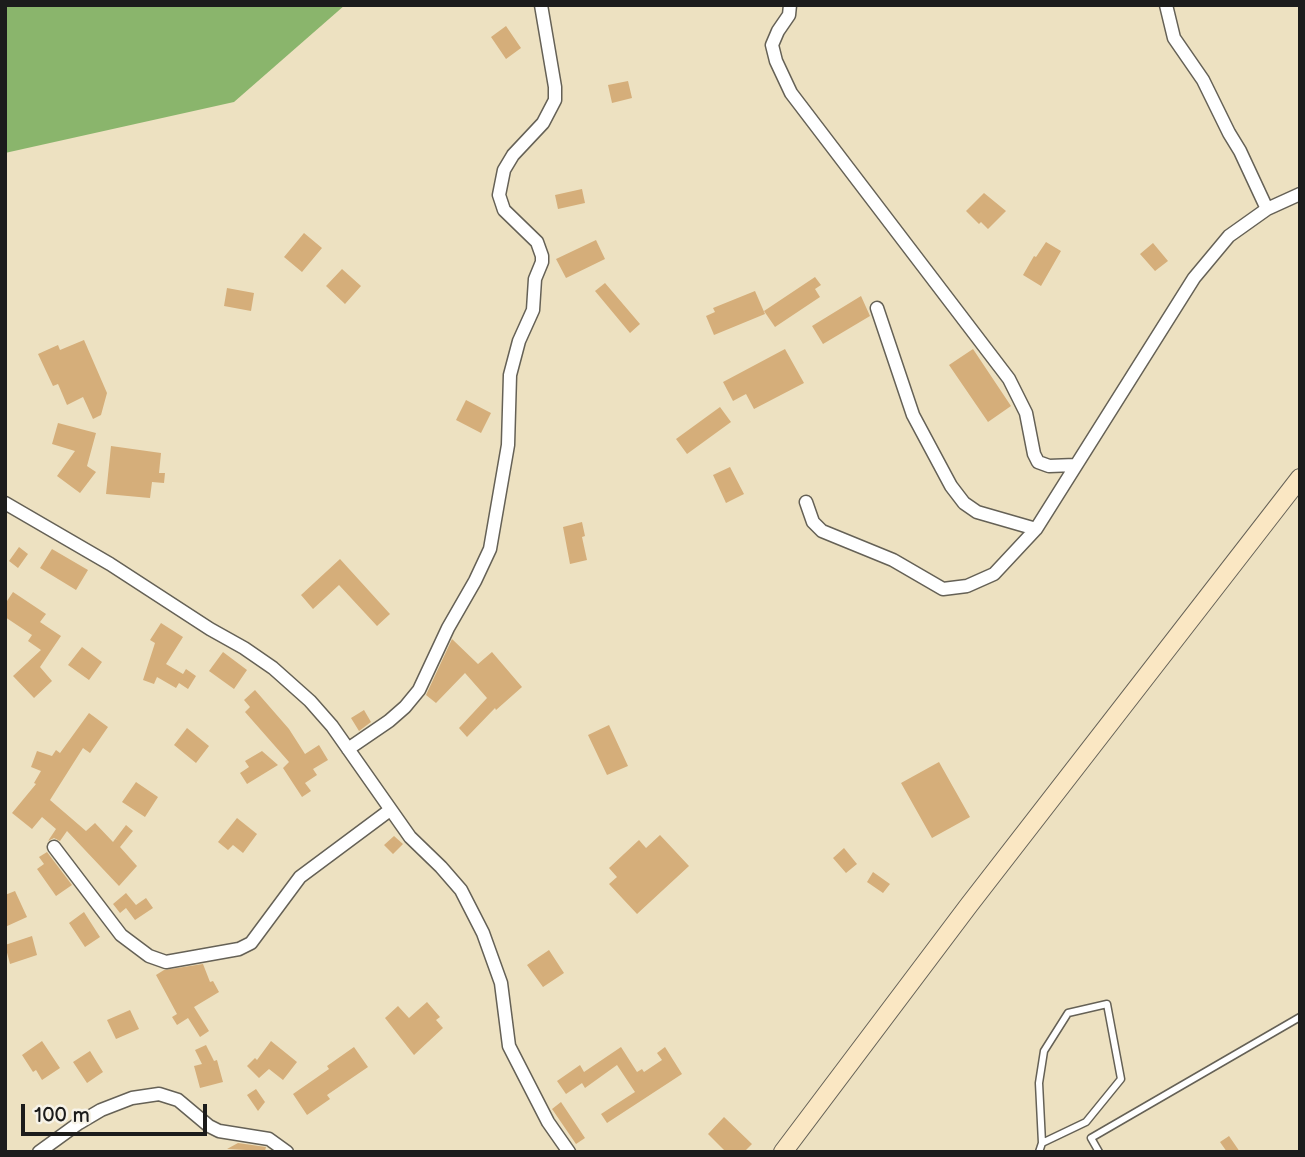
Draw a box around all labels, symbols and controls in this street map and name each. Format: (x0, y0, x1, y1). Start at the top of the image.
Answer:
scale bar (24, 1090, 210, 1134)
text: 100 m (34, 1103, 90, 1128)

